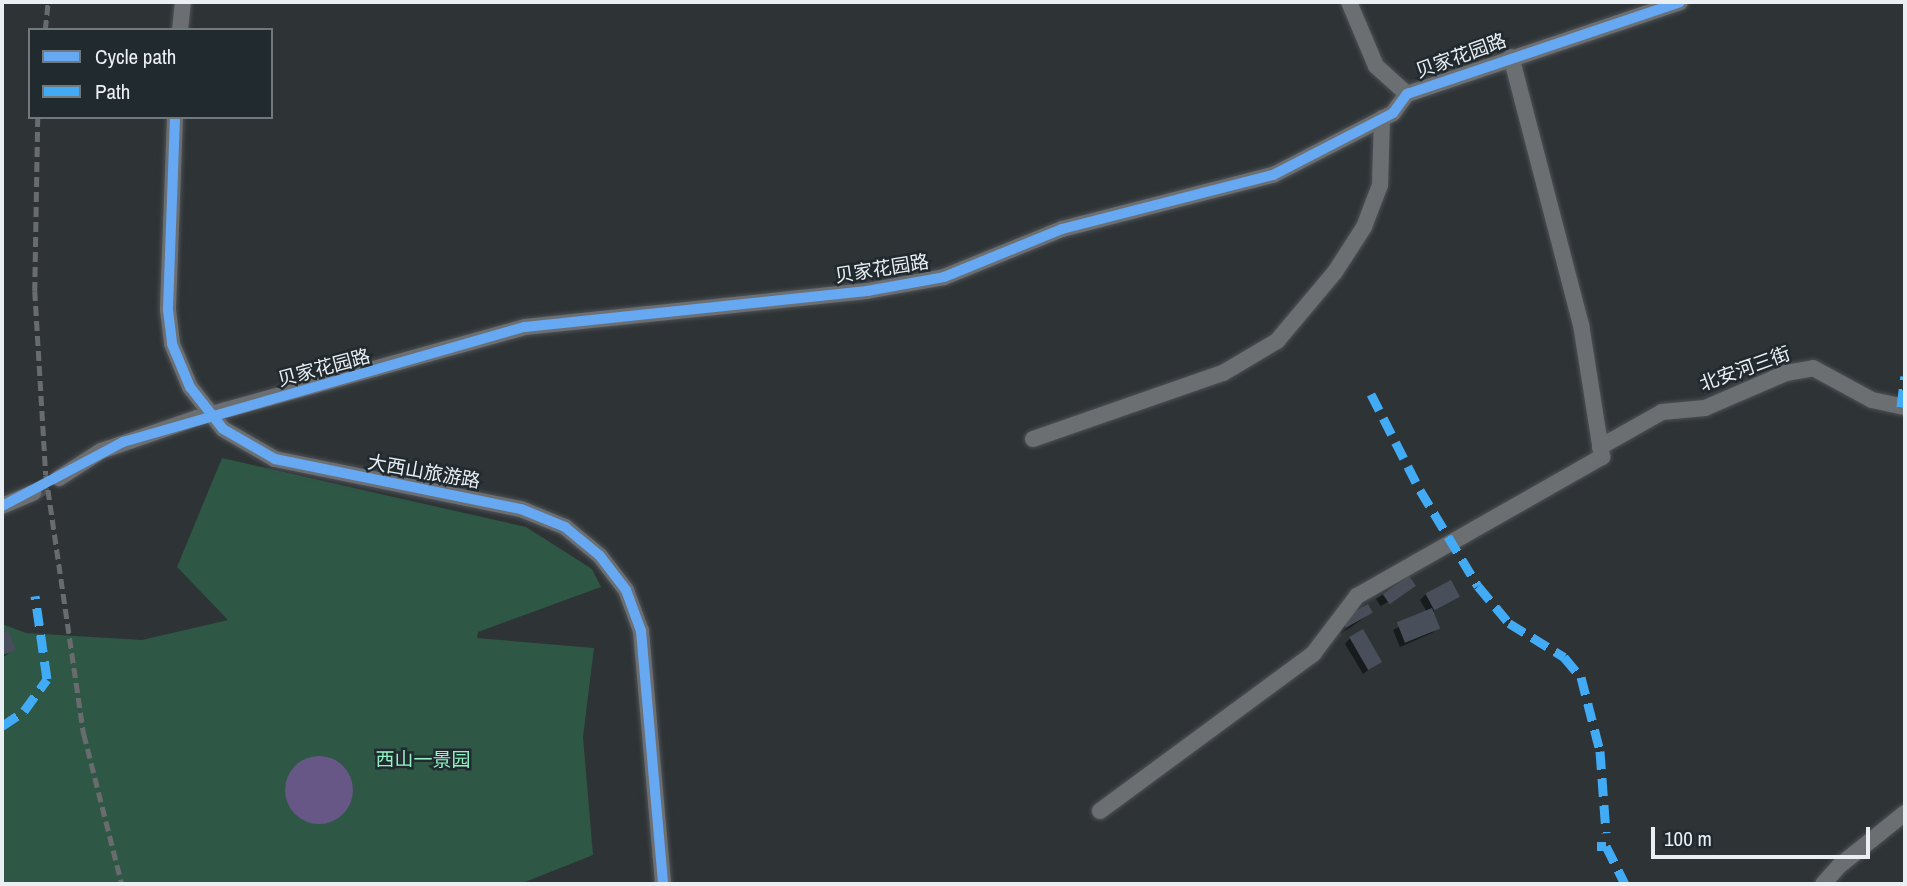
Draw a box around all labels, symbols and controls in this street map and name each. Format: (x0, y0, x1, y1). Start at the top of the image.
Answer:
legend (28, 28, 273, 119)
street label: 贝家花园路 (1412, 29, 1510, 83)
text: Cycle path (95, 42, 176, 71)
text: Path (95, 77, 130, 106)
street label: 贝家花园路 (833, 250, 931, 288)
street label: 北安河三街 (1696, 342, 1794, 396)
street label: 贝家花园路 (275, 345, 373, 391)
street label: 大西山旅游路 (366, 451, 482, 493)
park label: 西山一景园 (376, 749, 470, 771)
scale bar (1655, 812, 1874, 856)
text: 100 m (1664, 824, 1712, 853)

